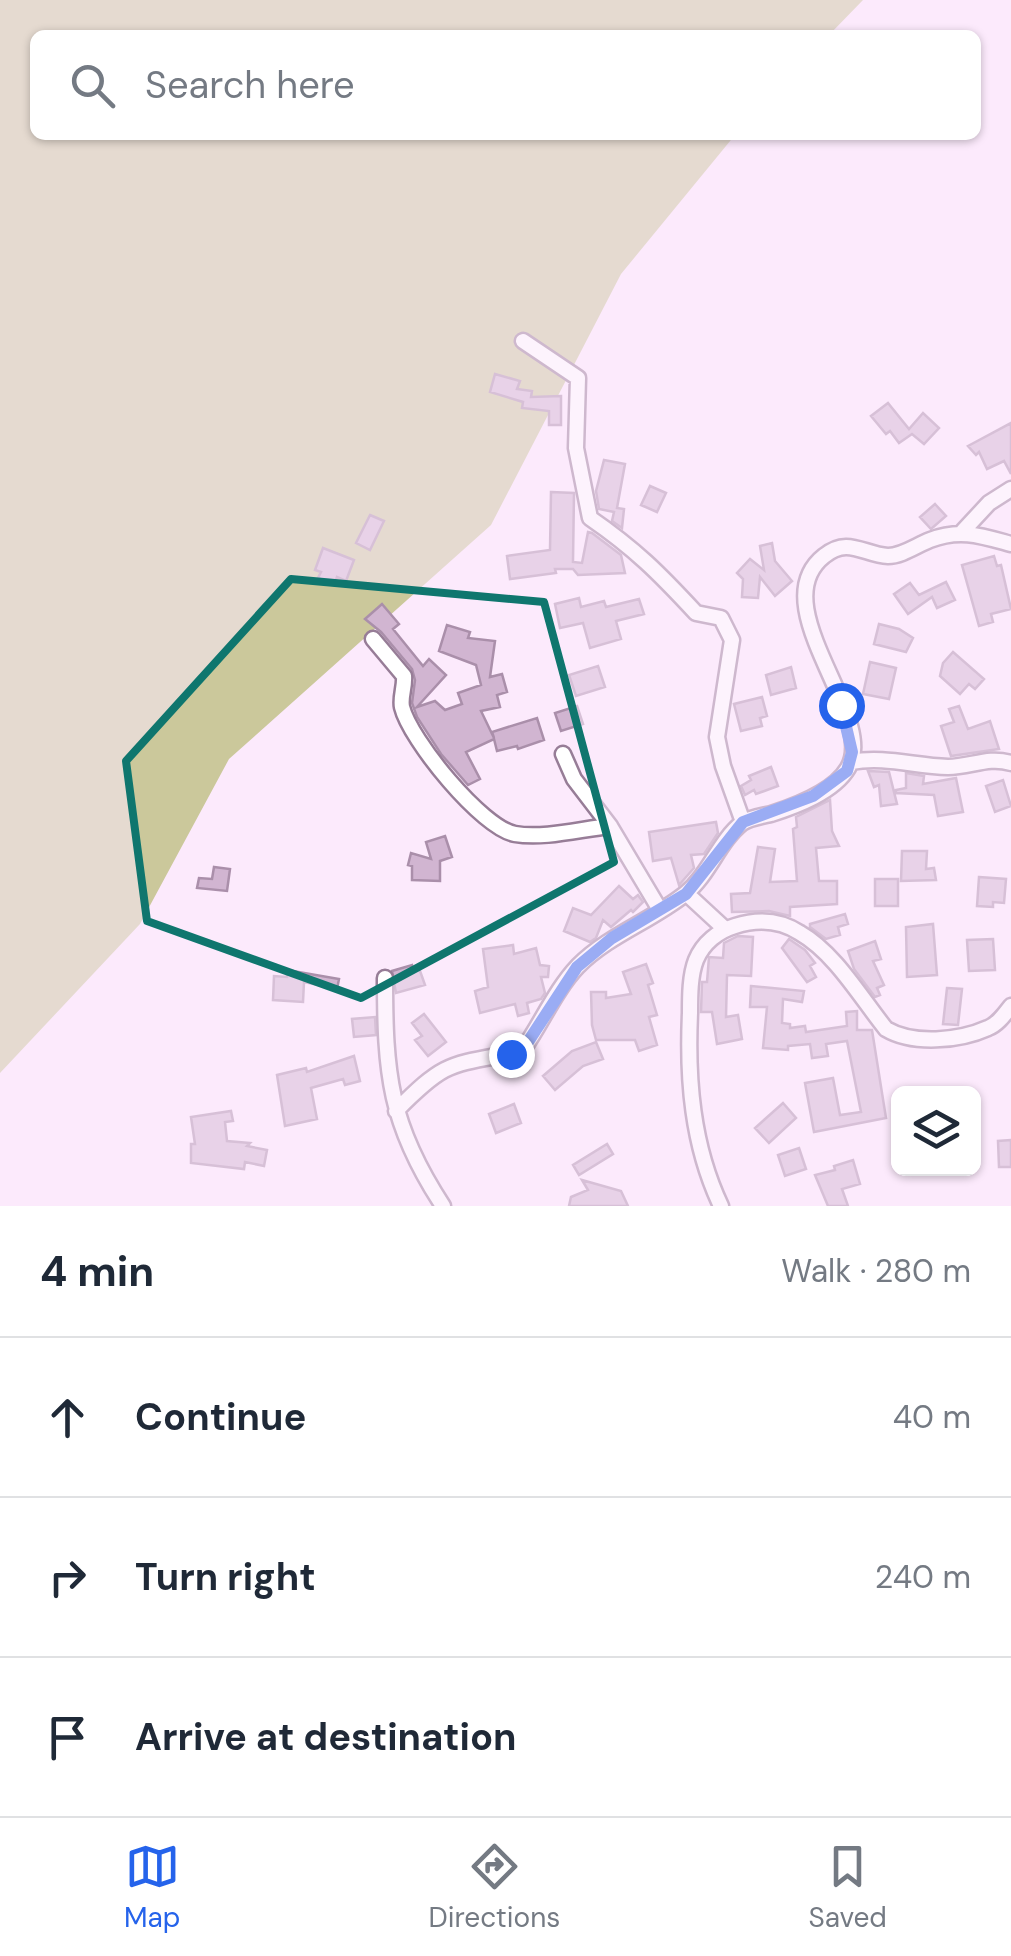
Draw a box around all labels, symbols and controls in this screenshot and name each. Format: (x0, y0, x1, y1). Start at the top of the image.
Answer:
search box (30, 30, 981, 140)
icon: search (65, 58, 120, 113)
text: Search here (145, 60, 355, 110)
route start (819, 683, 865, 729)
route end (489, 1032, 535, 1078)
map controls (891, 1086, 981, 1176)
button: layers (891, 1086, 981, 1176)
text: 4 min (40, 1244, 154, 1299)
text: Walk · 280 m (781, 1250, 971, 1292)
icon: ahead (40, 1390, 95, 1445)
text: Continue (135, 1392, 306, 1442)
text: 40 m (893, 1396, 971, 1438)
icon: right (40, 1550, 95, 1605)
text: Turn right (135, 1552, 316, 1602)
text: 240 m (875, 1556, 971, 1598)
icon: arrive (40, 1710, 95, 1765)
text: Arrive at destination (135, 1712, 517, 1762)
tab: Map (124, 1839, 180, 1936)
tab: Directions (429, 1839, 560, 1936)
tab: Saved (808, 1839, 887, 1936)

